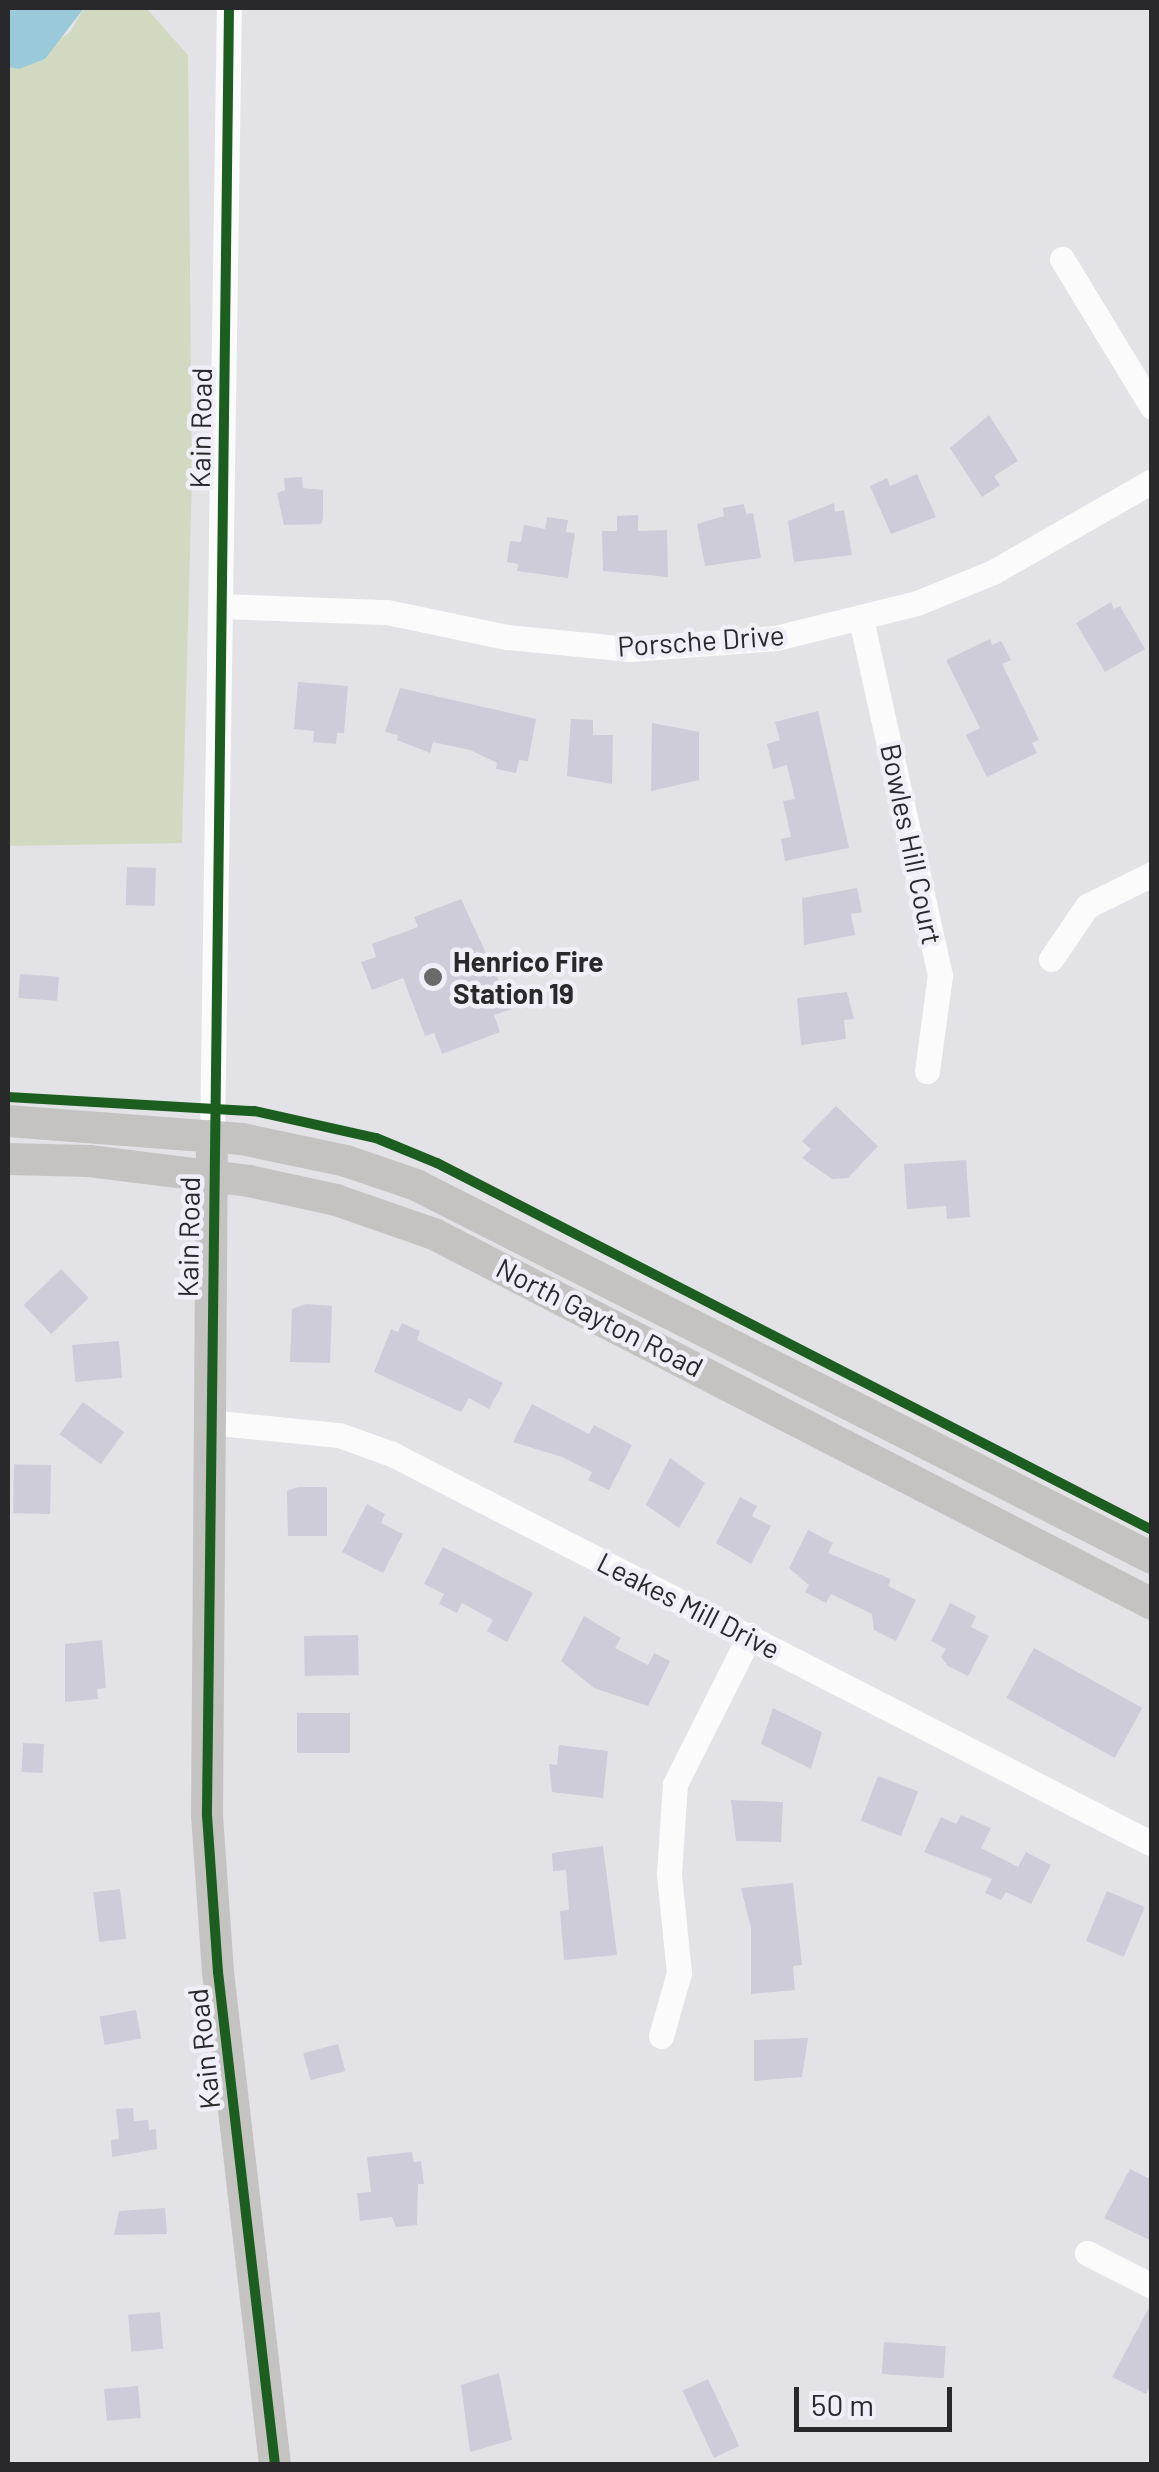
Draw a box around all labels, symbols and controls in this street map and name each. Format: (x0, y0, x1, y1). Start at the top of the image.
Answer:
street label: Kain Road (182, 367, 218, 489)
street label: Porsche Drive (616, 617, 786, 663)
street label: Bowles Hill Court (874, 740, 950, 948)
place label: Henrico Fire Station 19 (453, 944, 604, 1010)
marker: Henrico Fire Station 19 (422, 966, 444, 988)
street label: Kain Road (170, 1176, 206, 1298)
street label: North Gayton Road (491, 1250, 709, 1384)
street label: Leakes Mill Drive (592, 1545, 786, 1665)
street label: Kain Road (180, 1987, 226, 2111)
scale bar (799, 2367, 956, 2429)
text: 50 m (811, 2386, 874, 2422)

